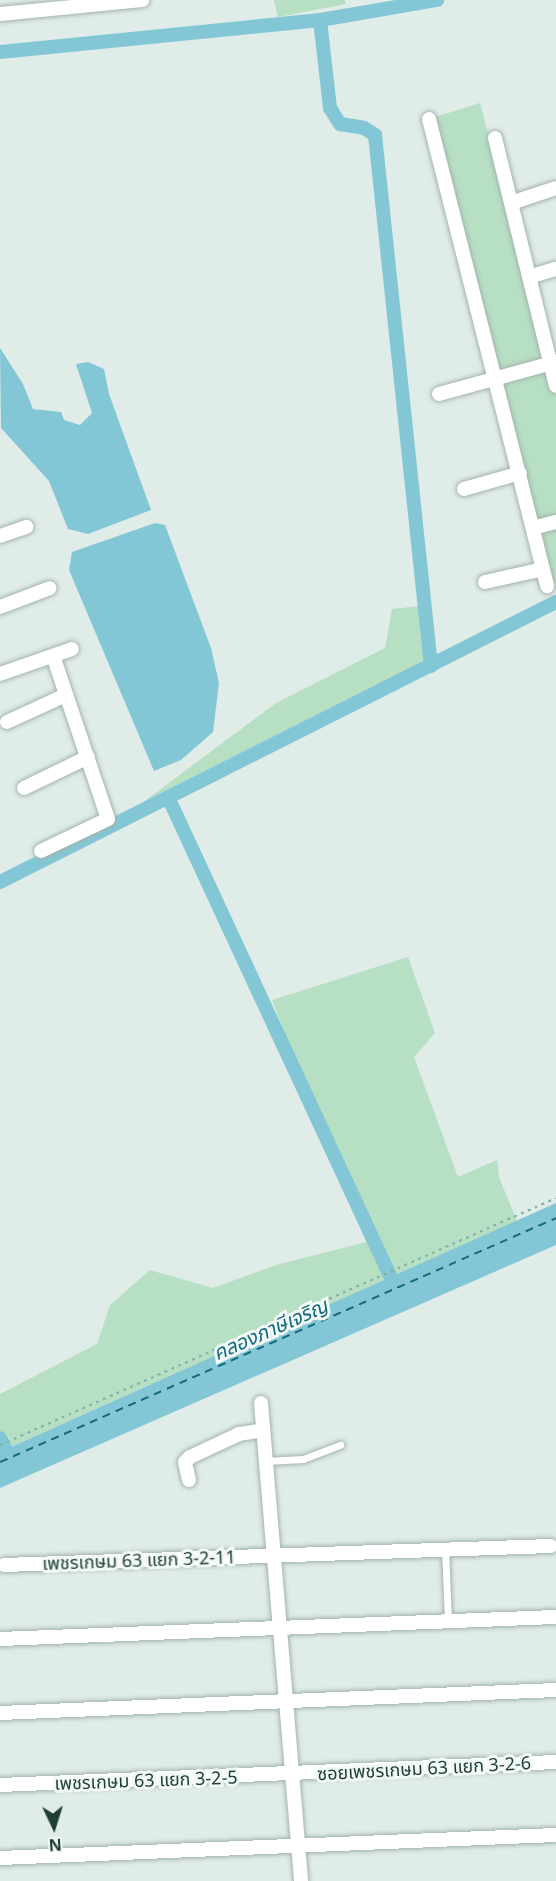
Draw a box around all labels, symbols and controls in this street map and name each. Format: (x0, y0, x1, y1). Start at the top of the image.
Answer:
water label: คลองภาษีเจริญ (209, 1293, 331, 1365)
street label: เพชรเกษม 63 แยก 3-2-11 (42, 1546, 236, 1574)
street label: ซอยเพชรเกษม 63 แยก 3-2-6 (316, 1752, 532, 1784)
street label: เพชรเกษม 63 แยก 3-2-5 (54, 1766, 238, 1794)
north arrow (24, 1797, 84, 1857)
text: N (48, 1834, 63, 1856)

